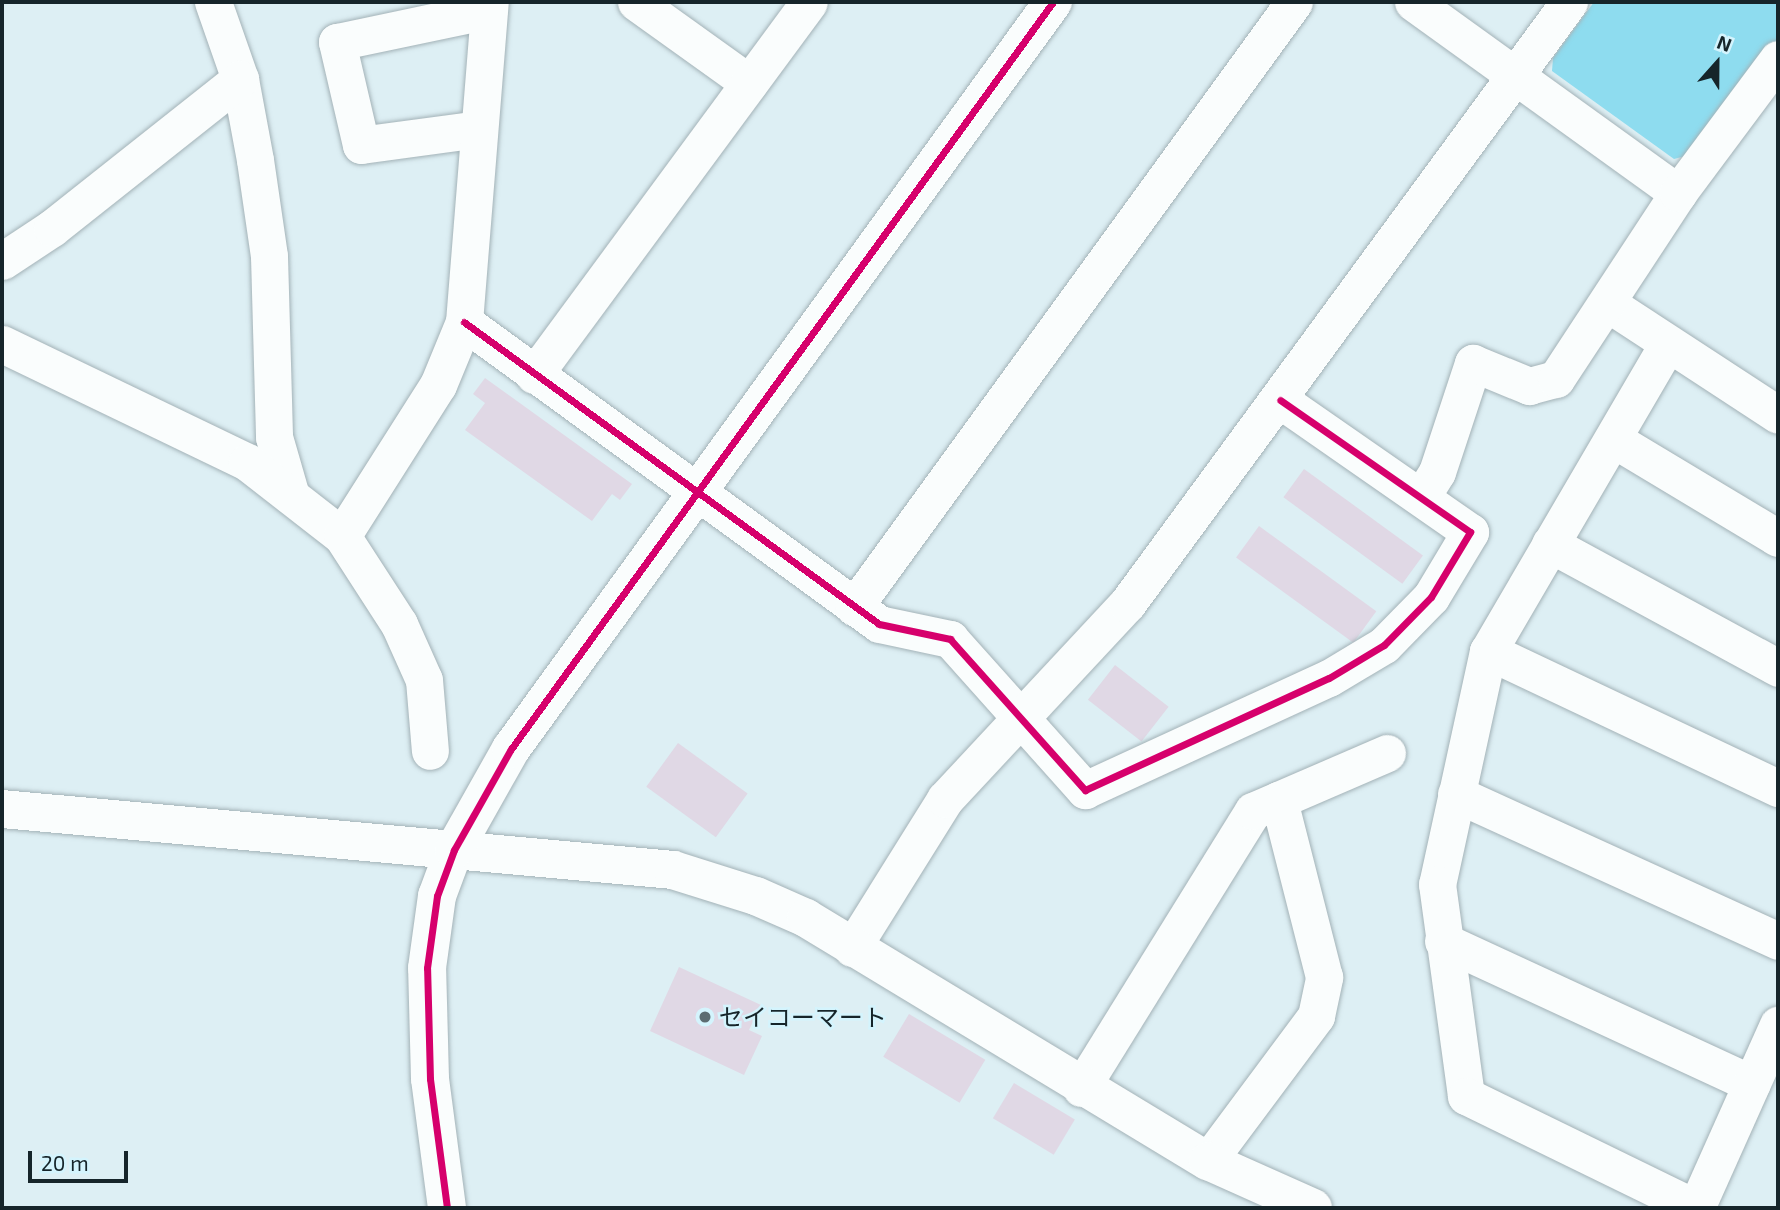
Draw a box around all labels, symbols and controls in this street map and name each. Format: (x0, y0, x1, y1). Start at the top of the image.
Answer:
north arrow (1682, 28, 1752, 98)
text: N (1714, 30, 1735, 56)
place label: セイコーマート (719, 1003, 887, 1031)
marker: セイコーマート (697, 1009, 713, 1025)
scale bar (32, 1136, 131, 1180)
text: 20 m (41, 1150, 89, 1175)

